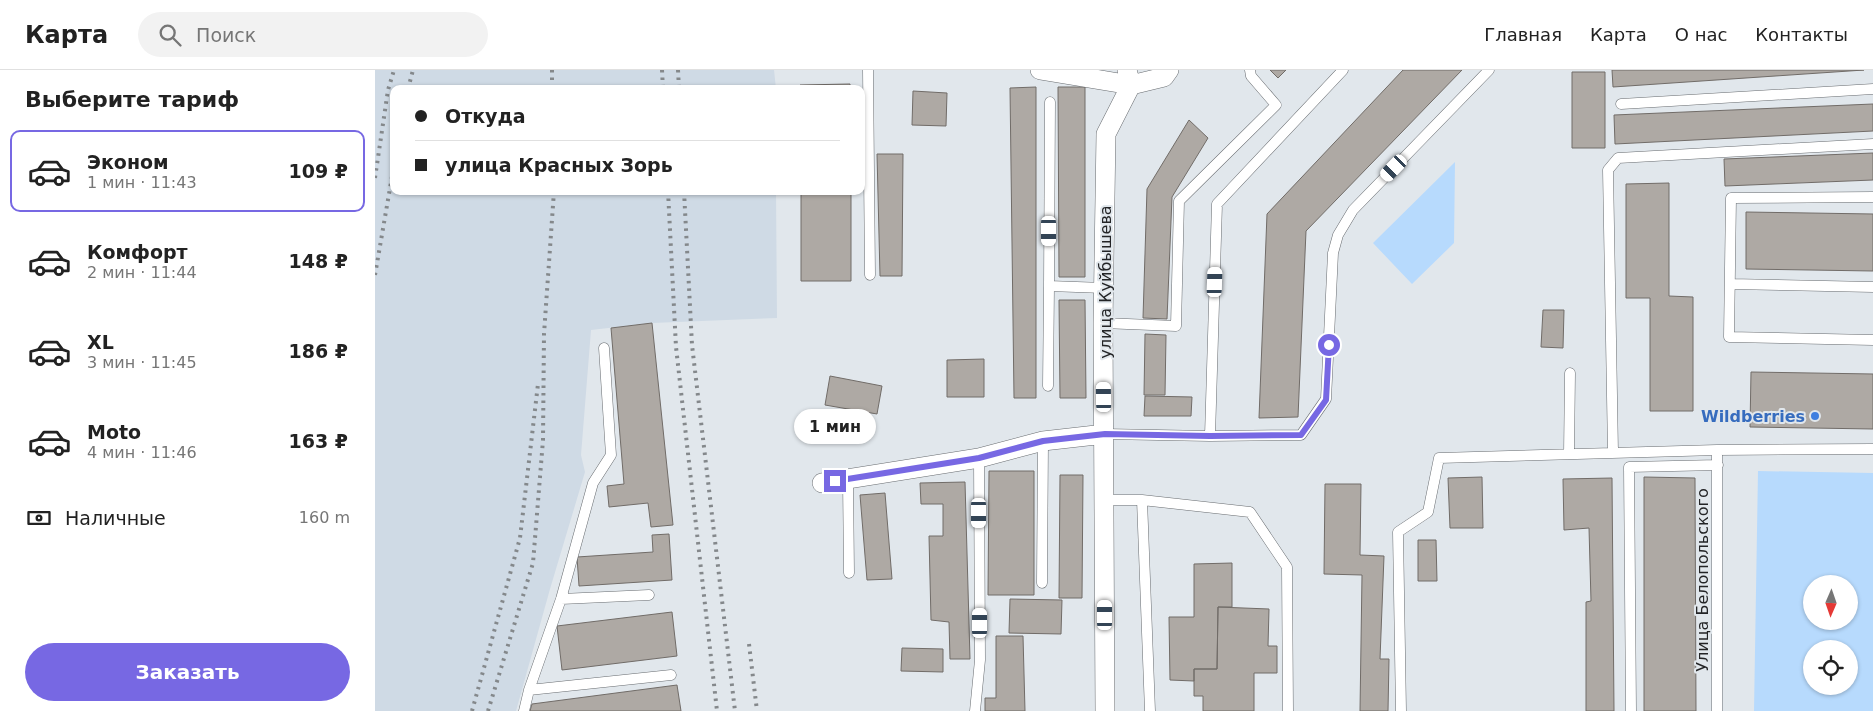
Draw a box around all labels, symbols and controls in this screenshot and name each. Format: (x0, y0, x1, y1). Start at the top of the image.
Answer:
search box (138, 12, 488, 57)
text: Карта (25, 21, 108, 49)
icon: search (156, 21, 184, 49)
text: Поиск (196, 24, 256, 46)
text: Главная (1484, 24, 1562, 45)
text: Карта (1590, 24, 1647, 45)
text: О нас (1675, 24, 1727, 45)
text: Контакты (1755, 24, 1848, 45)
text: Выберите тариф (25, 87, 239, 112)
text: Откуда (445, 105, 526, 127)
icon: car (27, 149, 72, 194)
text: Эконом (87, 151, 169, 173)
car (1378, 152, 1409, 184)
text: улица Красных Зорь (445, 154, 673, 176)
text: 109 ₽ (289, 160, 348, 182)
text: 1 мин · 11:43 (87, 173, 197, 192)
street label: улица Куйбышева (1096, 205, 1115, 359)
car (1041, 216, 1056, 246)
icon: car (27, 239, 72, 284)
text: Комфорт (87, 241, 188, 263)
text: 148 ₽ (289, 250, 348, 272)
text: 2 мин · 11:44 (87, 263, 197, 282)
car (1206, 267, 1223, 297)
icon: car (27, 329, 72, 374)
text: XL (87, 331, 114, 353)
route start (1318, 334, 1340, 356)
text: 186 ₽ (289, 340, 348, 362)
text: 3 мин · 11:45 (87, 353, 197, 372)
car (1096, 382, 1111, 412)
place label: Wildberries (1701, 407, 1805, 426)
callout: 1 мин (794, 408, 876, 444)
marker: Wildberries (1809, 410, 1821, 422)
text: 1 мин (809, 417, 861, 436)
icon: car (27, 419, 72, 464)
text: Moto (87, 421, 141, 443)
text: 163 ₽ (289, 430, 348, 452)
text: 4 мин · 11:46 (87, 443, 197, 462)
route end (824, 470, 846, 492)
street label: Улица Белопольского (1693, 488, 1712, 672)
car (971, 498, 986, 528)
icon: cash (25, 504, 53, 532)
text: Наличные (65, 507, 166, 529)
text: 160 m (299, 508, 350, 527)
north arrow (1803, 575, 1857, 630)
map controls (1803, 575, 1858, 695)
car (1097, 600, 1112, 630)
car (972, 608, 987, 638)
button: locate (1803, 640, 1858, 695)
button: Заказать (25, 643, 350, 701)

